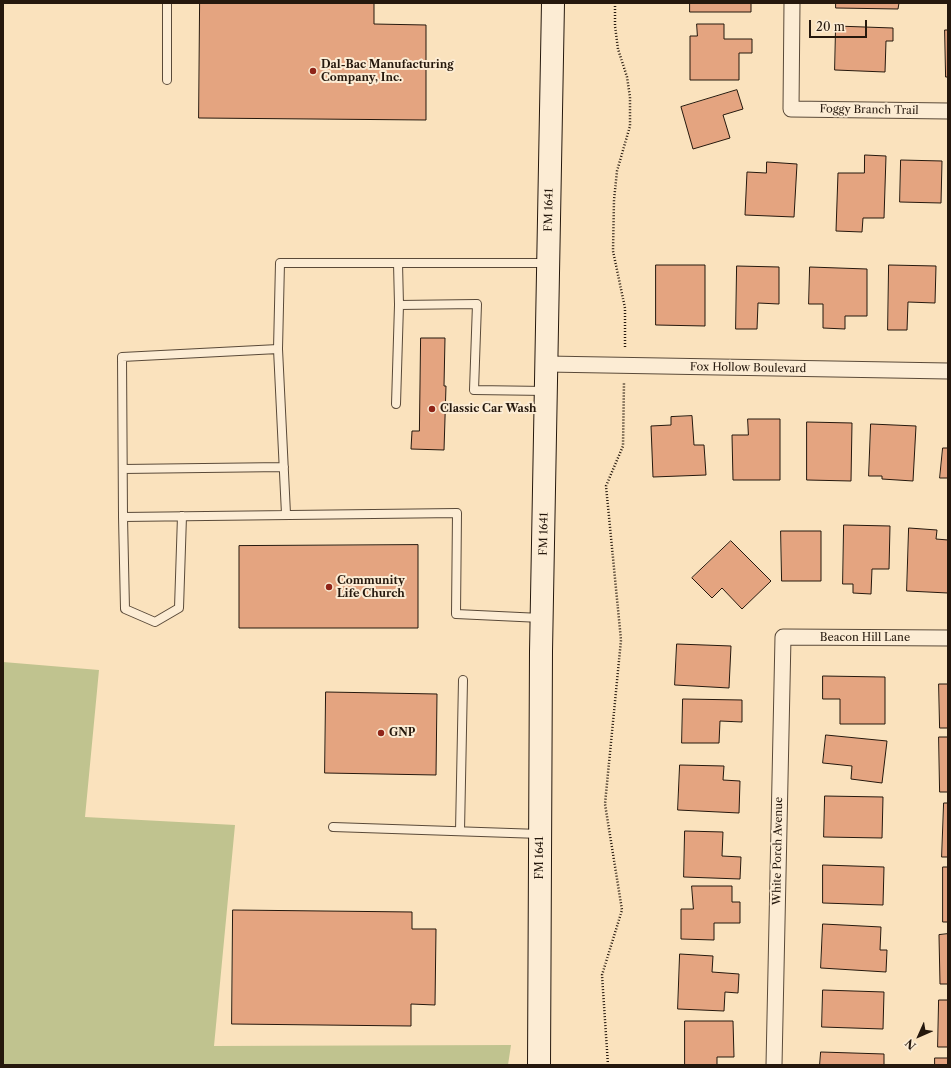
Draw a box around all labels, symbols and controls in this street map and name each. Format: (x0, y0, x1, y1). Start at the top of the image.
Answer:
scale bar (811, 12, 869, 38)
text: 20 m (816, 19, 845, 34)
place label: Dal-Bac Manufacturing Company, Inc. (321, 58, 454, 84)
marker: Dal-Bac Manufacturing Company, Inc. (308, 66, 318, 76)
street label: Foggy Branch Trail (819, 103, 919, 117)
street label: FM 1641 (542, 188, 556, 232)
street label: Fox Hollow Boulevard (690, 360, 806, 376)
place label: Classic Car Wash (440, 402, 537, 416)
marker: Classic Car Wash (427, 404, 437, 414)
street label: FM 1641 (537, 512, 551, 556)
place label: Community Life Church (337, 574, 405, 600)
marker: Community Life Church (324, 582, 334, 592)
street label: Beacon Hill Lane (820, 631, 910, 645)
place label: GNP (389, 726, 415, 740)
marker: GNP (376, 728, 386, 738)
street label: White Porch Avenue (770, 797, 786, 905)
street label: FM 1641 (533, 836, 547, 880)
north arrow (899, 1016, 939, 1056)
text: N (902, 1036, 919, 1053)

